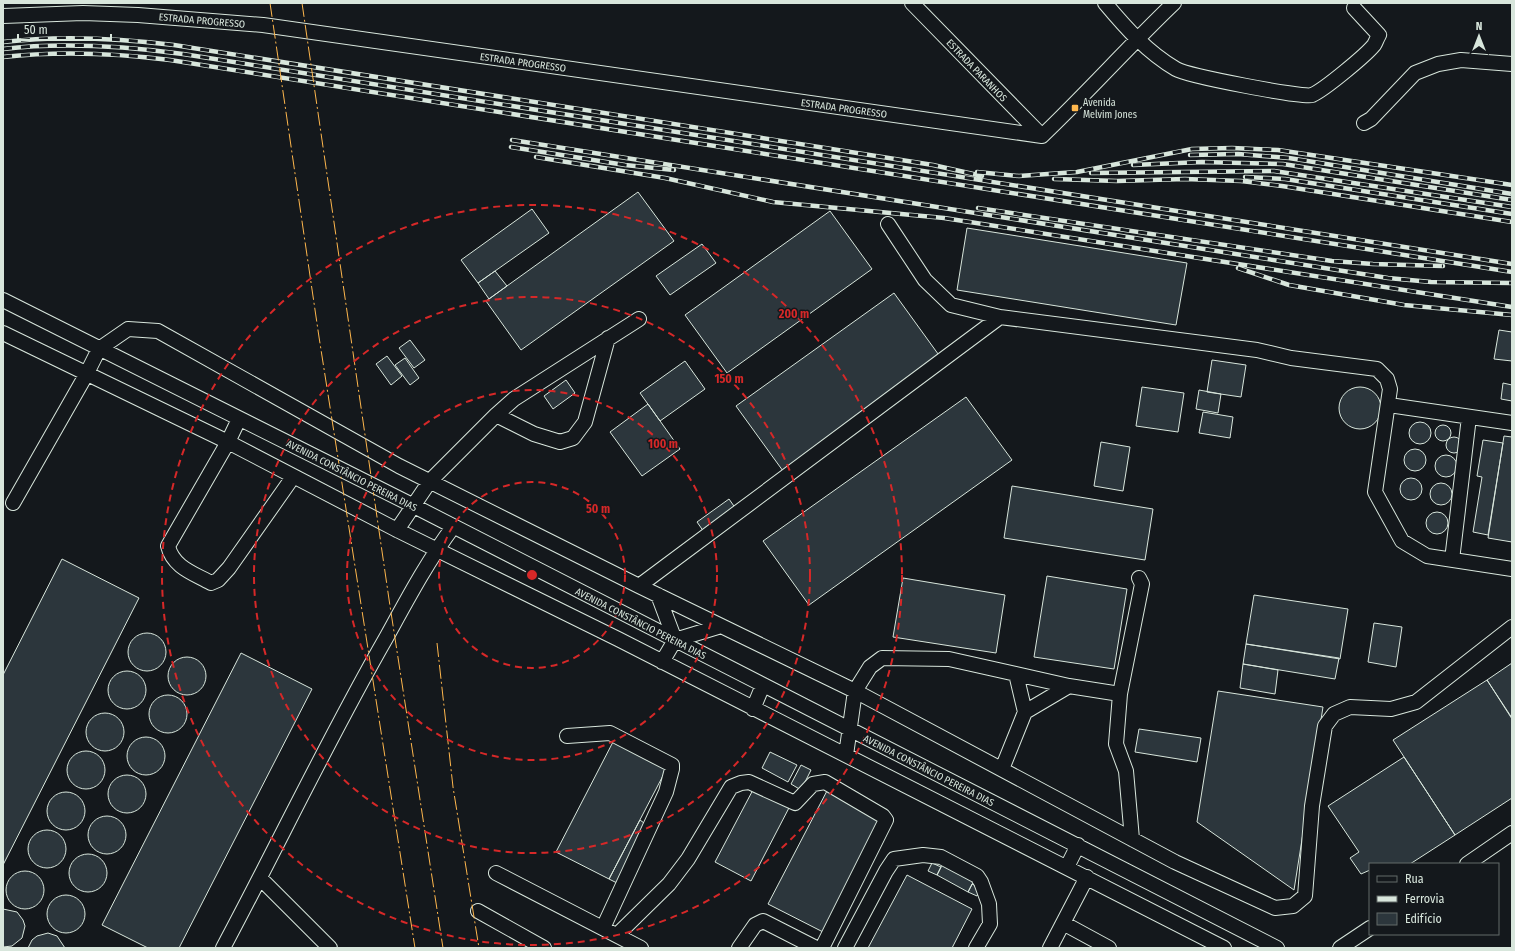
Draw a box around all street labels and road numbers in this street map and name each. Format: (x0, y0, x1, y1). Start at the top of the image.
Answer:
street label: ESTRADA PROGRESSO (158, 11, 246, 31)
street label: ESTRADA PARANHOS (943, 37, 1009, 104)
street label: ESTRADA PROGRESSO (479, 51, 567, 75)
street label: ESTRADA PROGRESSO (800, 97, 888, 121)
street label: AVENIDA CONSTÂNCIO PEREIRA DIAS (284, 437, 419, 514)
street label: AVENIDA CONSTÂNCIO PEREIRA DIAS (573, 585, 708, 662)
street label: AVENIDA CONSTÂNCIO PEREIRA DIAS (861, 732, 996, 809)

